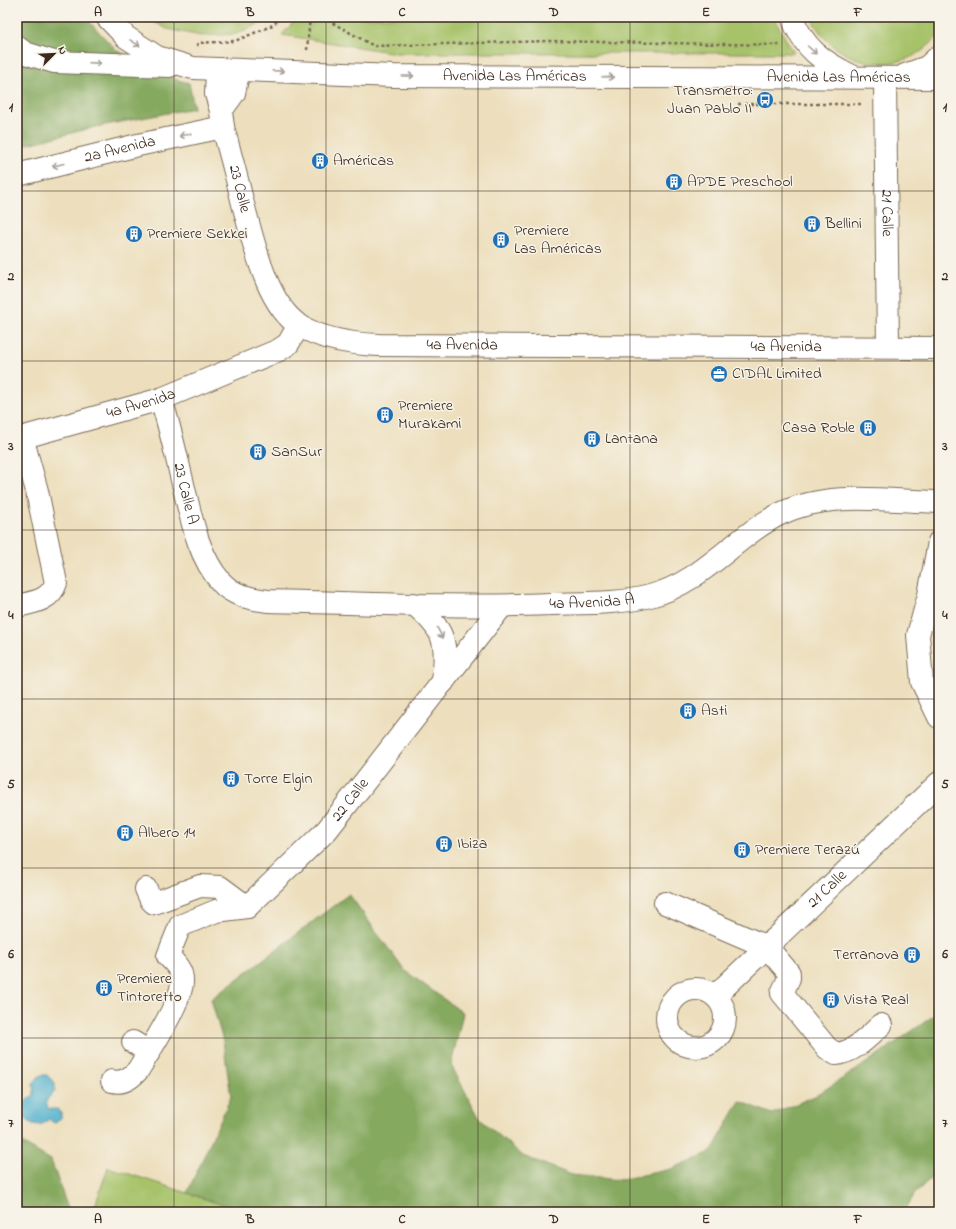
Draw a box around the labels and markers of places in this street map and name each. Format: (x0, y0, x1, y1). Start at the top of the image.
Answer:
place label: Transmetro: Juan Pablo II (667, 79, 753, 121)
bus stop icon: Transmetro: Juan Pablo II (755, 90, 775, 110)
place label: Américas (333, 149, 394, 173)
building icon: Américas (310, 151, 330, 171)
place label: APDE Preschool (687, 170, 793, 194)
building icon: APDE Preschool (664, 172, 684, 192)
place label: Bellini (824, 212, 862, 236)
building icon: Bellini (802, 214, 822, 234)
place label: Premiere Las Américas (514, 219, 602, 261)
place label: Premiere Sekkei (147, 222, 248, 246)
building icon: Premiere Sekkei (124, 224, 144, 244)
building icon: Premiere Las Américas (491, 230, 511, 250)
place label: CIDAL Limited (732, 362, 822, 386)
office icon: CIDAL Limited (709, 364, 729, 384)
place label: Premiere Murakami (398, 394, 461, 436)
building icon: Premiere Murakami (375, 405, 395, 425)
place label: Casa Roble (782, 416, 856, 440)
building icon: Casa Roble (858, 418, 878, 438)
place label: Lantana (605, 427, 658, 451)
building icon: Lantana (582, 429, 602, 449)
place label: SanSur (271, 440, 322, 464)
building icon: SanSur (248, 442, 268, 462)
place label: Asti (701, 699, 727, 723)
building icon: Asti (678, 701, 698, 721)
place label: Torre Elgin (244, 767, 312, 791)
building icon: Torre Elgin (221, 769, 241, 789)
place label: Albero 14 (138, 821, 196, 845)
building icon: Albero 14 (115, 823, 135, 843)
place label: Ibiza (457, 832, 487, 856)
building icon: Ibiza (434, 834, 454, 854)
place label: Premiere Terazú (755, 838, 860, 862)
building icon: Premiere Terazú (732, 840, 752, 860)
place label: Terranova (833, 943, 899, 967)
building icon: Terranova (902, 945, 922, 965)
place label: Premiere Tintoretto (117, 967, 182, 1009)
building icon: Premiere Tintoretto (94, 978, 114, 998)
place label: Vista Real (843, 988, 909, 1012)
building icon: Vista Real (821, 990, 841, 1010)

